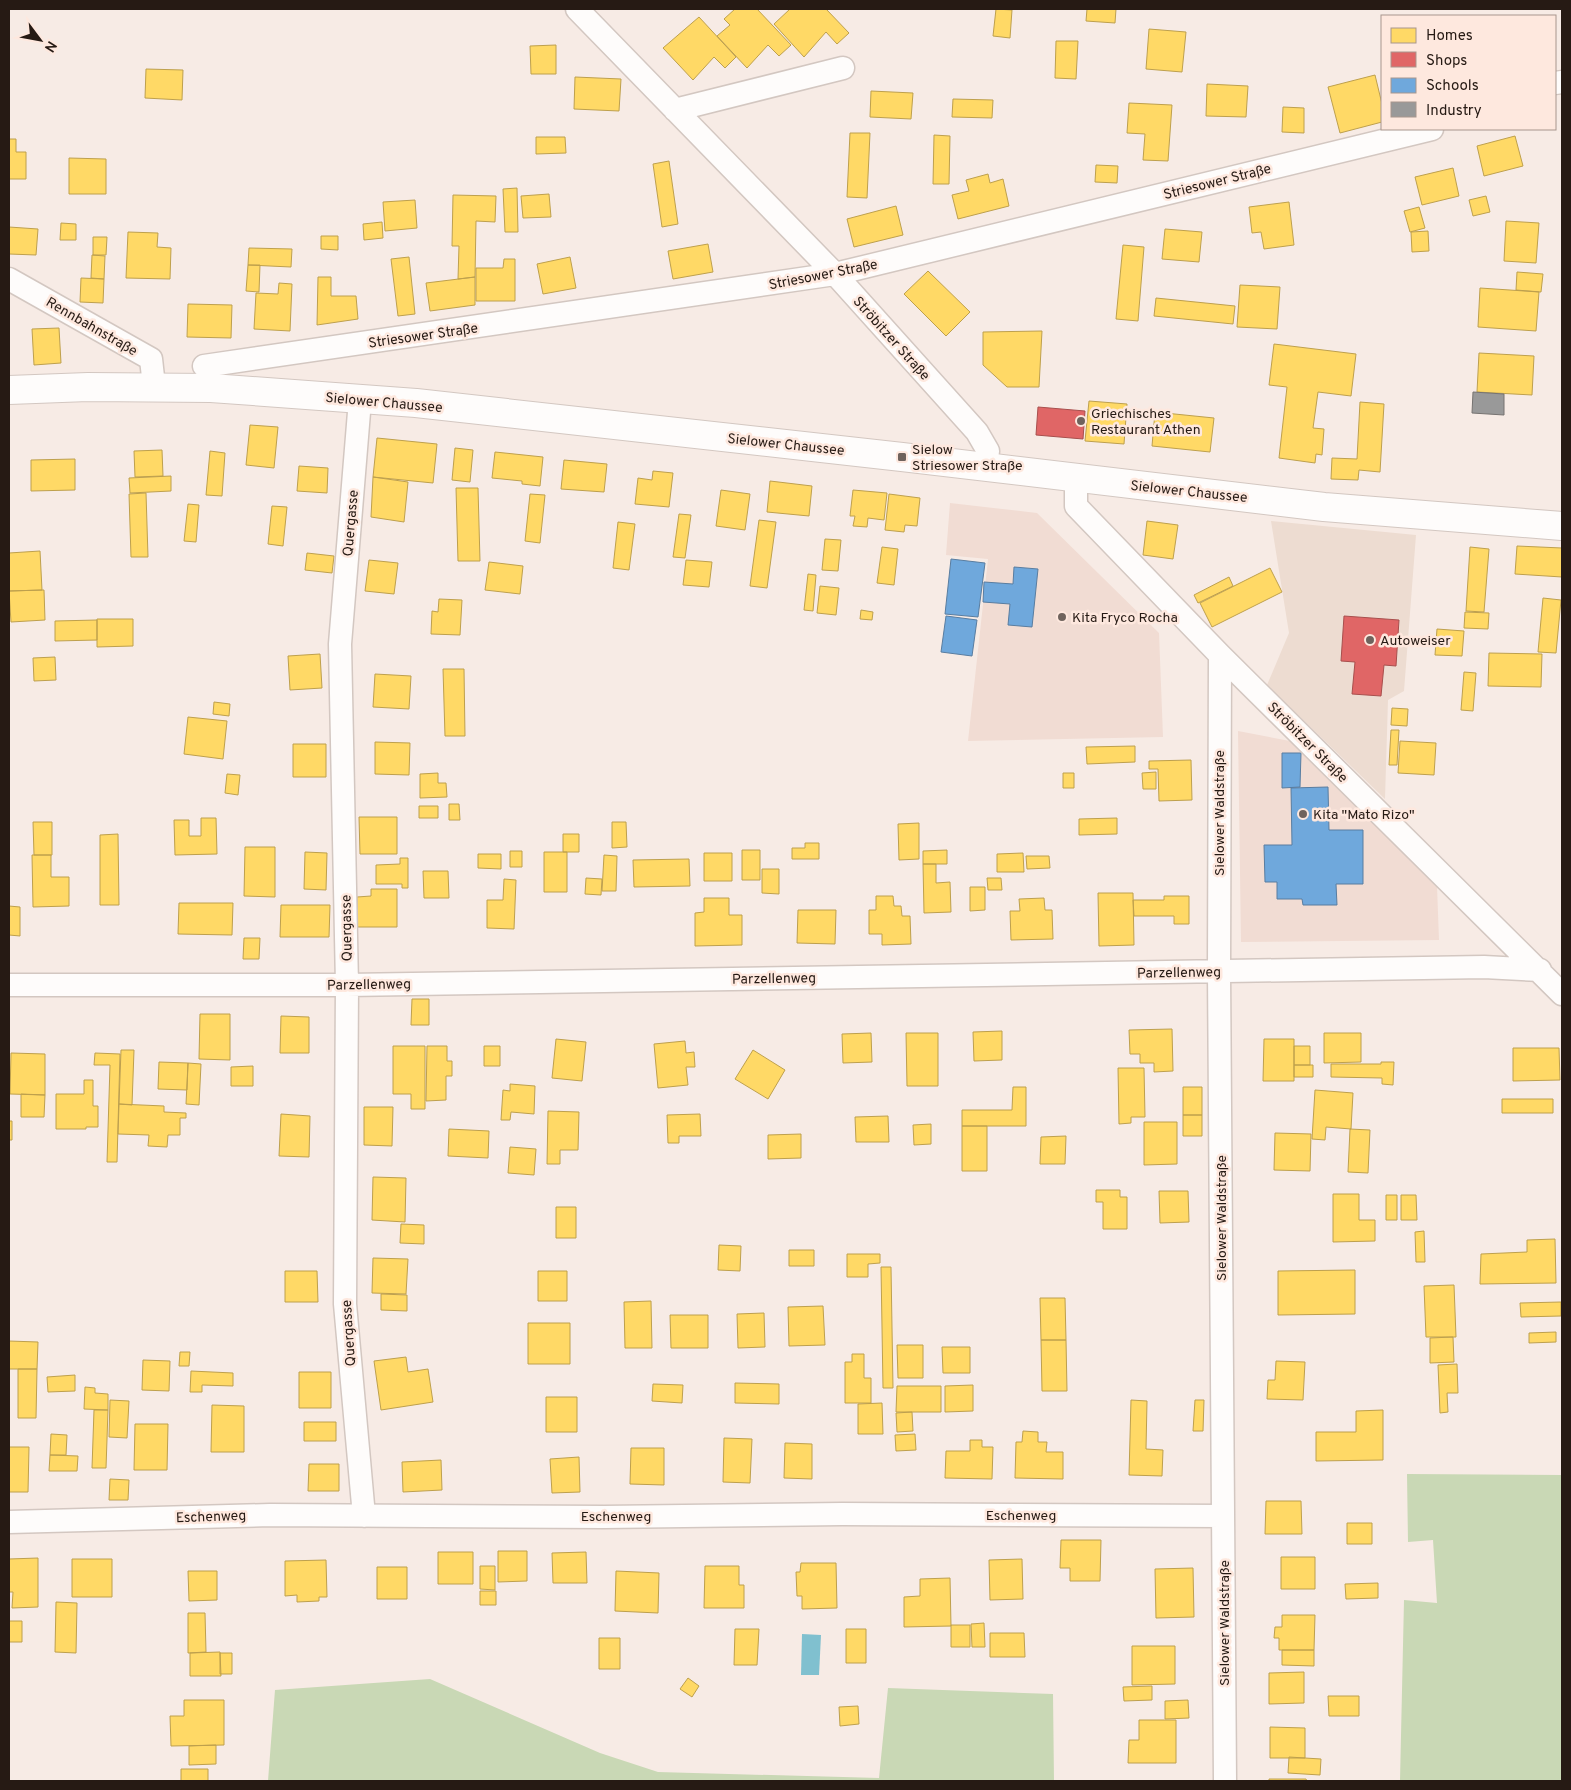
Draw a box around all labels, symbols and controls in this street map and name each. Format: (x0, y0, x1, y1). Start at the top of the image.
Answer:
north arrow (15, 15, 65, 65)
legend (1381, 15, 1556, 130)
text: Homes (1426, 27, 1473, 46)
text: N (40, 37, 60, 55)
text: Shops (1426, 52, 1467, 71)
text: Schools (1426, 77, 1479, 96)
text: Industry (1426, 102, 1482, 121)
street label: Striesower Straße (1162, 161, 1273, 204)
street label: Striesower Straße (767, 257, 879, 294)
street label: Rennbahnstraße (42, 294, 140, 360)
street label: Ströbitzer Straße (849, 294, 933, 384)
street label: Striesower Straße (367, 320, 479, 353)
street label: Sielower Chaussee (325, 390, 443, 417)
place label: Griechisches Restaurant Athen (1091, 406, 1201, 439)
marker: Griechisches Restaurant Athen (1075, 415, 1087, 427)
street label: Sielower Chaussee (726, 431, 845, 460)
place label: Sielow Striesower Straße (912, 442, 1022, 475)
marker: Sielow Striesower Straße (896, 451, 908, 463)
street label: Sielower Chaussee (1129, 478, 1248, 507)
street label: Quergasse (340, 489, 363, 557)
place label: Kita Fryco Rocha (1072, 610, 1178, 627)
marker: Kita Fryco Rocha (1056, 611, 1068, 623)
place label: Autoweiser (1380, 633, 1451, 650)
marker: Autoweiser (1364, 634, 1376, 646)
street label: Ströbitzer Straße (1263, 699, 1351, 787)
street label: Sielower Waldstraße (1212, 750, 1229, 876)
place label: Kita "Mato Rizo" (1313, 807, 1415, 824)
marker: Kita "Mato Rizo" (1297, 808, 1309, 820)
street label: Quergasse (338, 894, 357, 961)
street label: Parzellenweg (1137, 964, 1221, 983)
street label: Parzellenweg (732, 970, 816, 989)
street label: Parzellenweg (327, 976, 411, 995)
street label: Sielower Waldstraße (1214, 1155, 1231, 1281)
street label: Quergasse (339, 1299, 360, 1367)
street label: Eschenweg (175, 1508, 247, 1527)
street label: Eschenweg (986, 1508, 1056, 1525)
street label: Eschenweg (581, 1509, 651, 1526)
street label: Sielower Waldstraße (1217, 1560, 1234, 1686)

